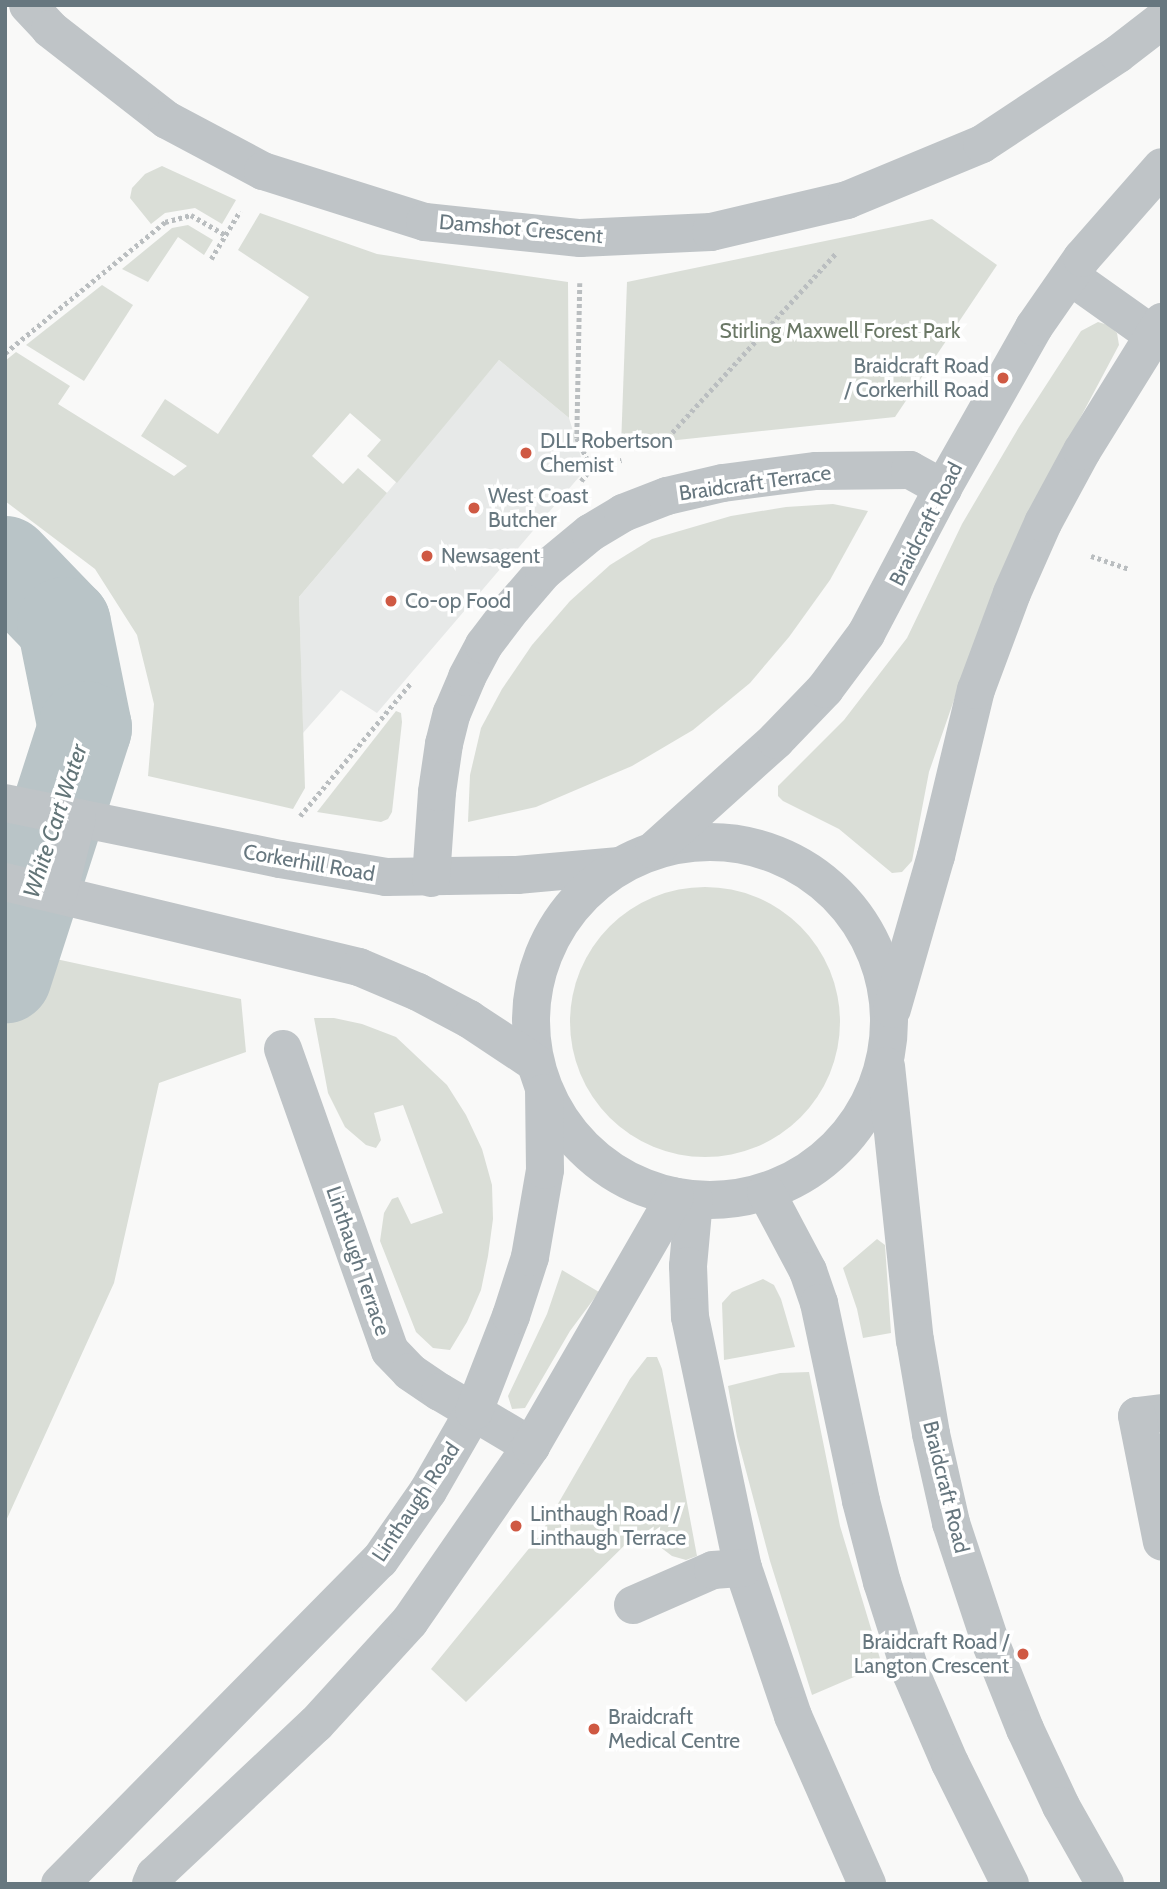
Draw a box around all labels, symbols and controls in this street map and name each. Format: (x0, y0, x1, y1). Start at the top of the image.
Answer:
street label: Damshot Crescent (438, 209, 604, 249)
park label: Stirling Maxwell Forest Park (720, 318, 960, 344)
place label: Braidcraft Road / Corkerhill Road (844, 353, 989, 403)
marker: Braidcraft Road / Corkerhill Road (995, 370, 1011, 386)
place label: DLL Robertson Chemist (540, 428, 673, 478)
marker: DLL Robertson Chemist (518, 445, 534, 461)
street label: Braidcraft Road (884, 458, 968, 590)
street label: Braidcraft Terrace (677, 460, 833, 506)
place label: West Coast Butcher (488, 483, 588, 533)
marker: West Coast Butcher (466, 500, 482, 516)
place label: Newsagent (441, 543, 540, 569)
marker: Newsagent (419, 548, 435, 564)
place label: Co-op Food (405, 588, 511, 614)
marker: Co-op Food (383, 593, 399, 609)
water label: White Cart Water (17, 741, 93, 901)
street label: Corkerhill Road (241, 839, 377, 887)
street label: Linthaugh Terrace (321, 1183, 395, 1339)
street label: Braidcraft Road (917, 1418, 975, 1556)
street label: Linthaugh Road (367, 1438, 465, 1566)
place label: Linthaugh Road / Linthaugh Terrace (530, 1501, 686, 1551)
marker: Linthaugh Road / Linthaugh Terrace (508, 1518, 524, 1534)
place label: Braidcraft Road / Langton Crescent (854, 1629, 1009, 1679)
marker: Braidcraft Road / Langton Crescent (1015, 1646, 1031, 1662)
place label: Braidcraft Medical Centre (608, 1704, 740, 1754)
marker: Braidcraft Medical Centre (586, 1721, 602, 1737)

